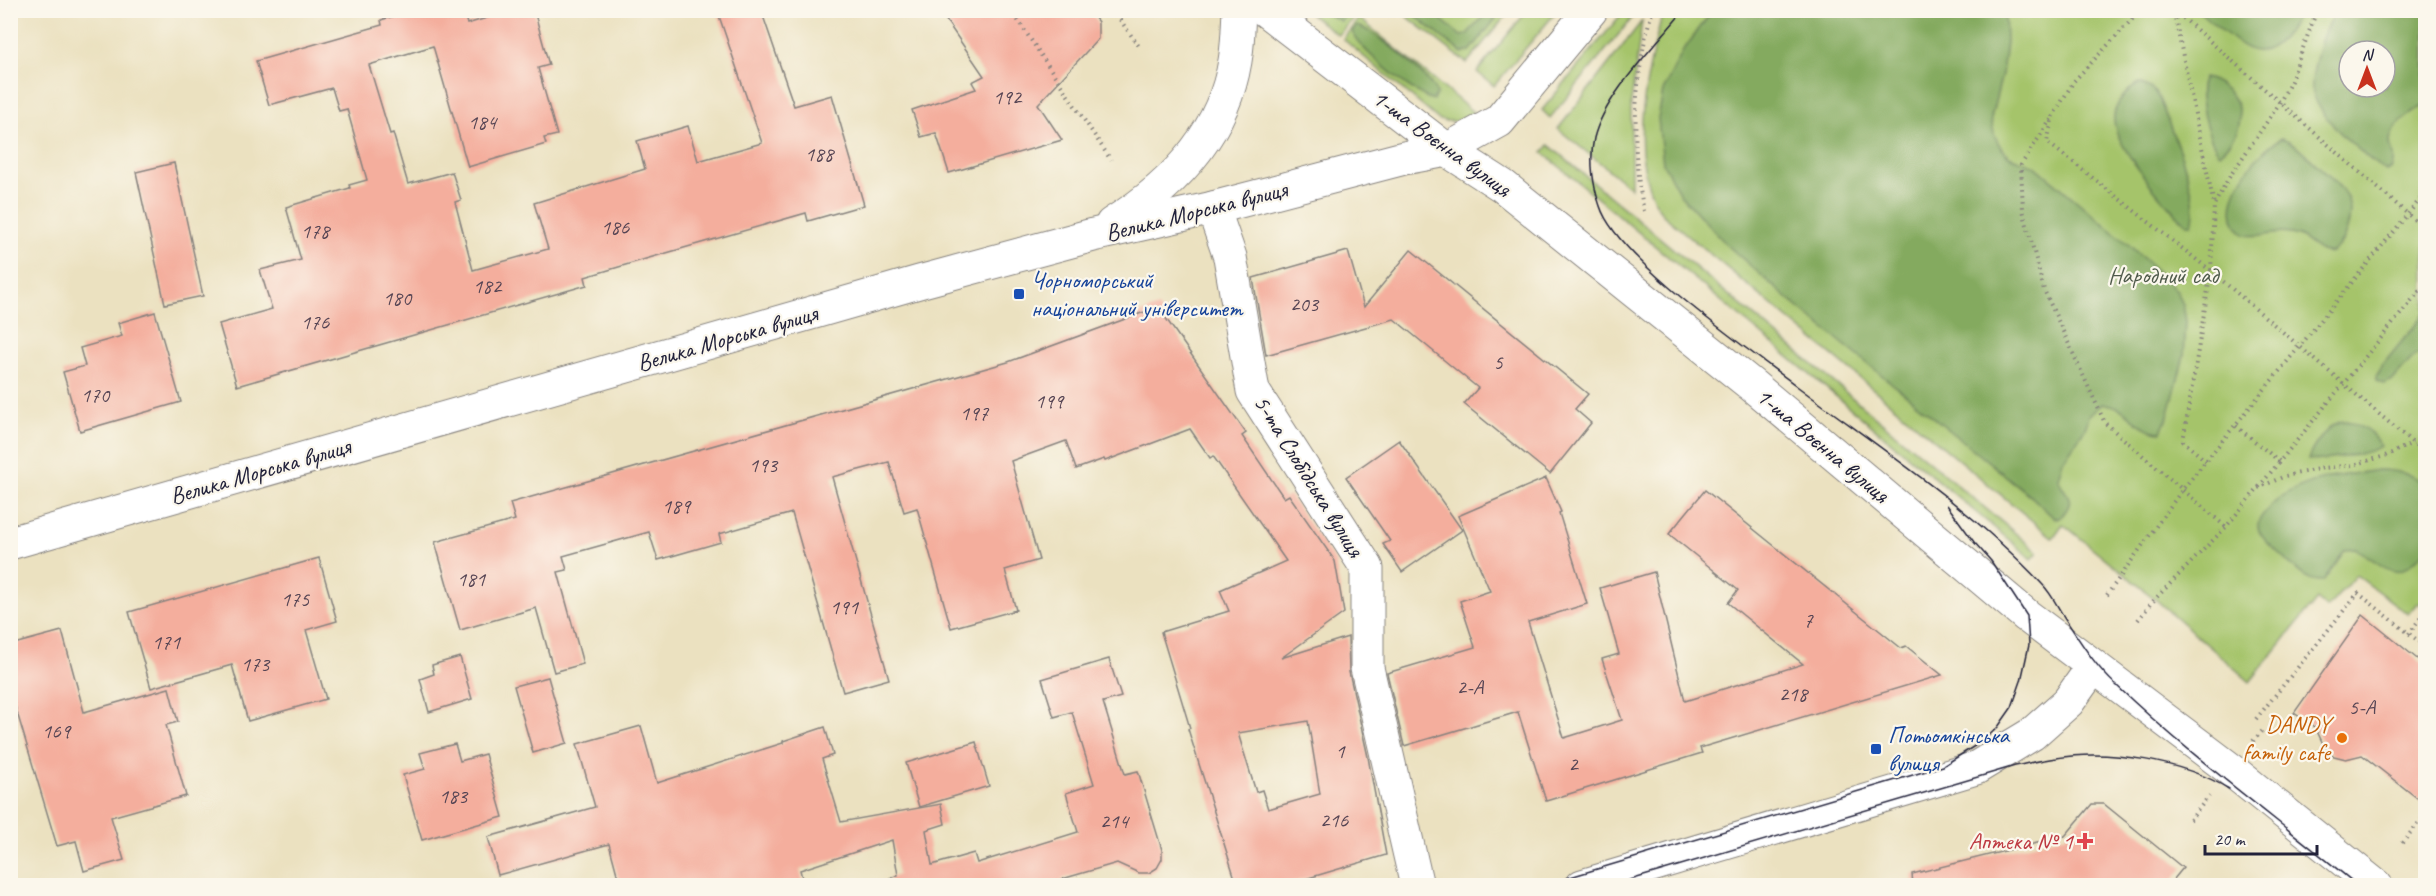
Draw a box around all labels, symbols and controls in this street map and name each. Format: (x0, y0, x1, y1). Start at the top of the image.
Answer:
north arrow (2337, 39, 2397, 99)
text: N (2362, 45, 2375, 65)
street label: 1-ша Воєнна вулиця (1367, 83, 1518, 204)
house number: 192 (993, 84, 1023, 110)
house number: 184 (468, 109, 499, 135)
house number: 188 (805, 141, 836, 167)
street label: Велика Морська вулиця (1102, 174, 1291, 248)
house number: 186 (601, 214, 630, 240)
house number: 178 (301, 218, 332, 244)
park label: Народний сад (2108, 260, 2220, 290)
place label: Чорноморський національний університет (1031, 265, 1244, 323)
house number: 182 (473, 273, 503, 299)
house number: 180 (383, 285, 413, 311)
marker: Чорноморський національний університет (1012, 287, 1026, 301)
house number: 203 (1290, 291, 1320, 317)
street label: Велика Морська вулиця (633, 298, 822, 378)
house number: 176 (301, 309, 330, 335)
house number: 5 (1493, 349, 1504, 375)
street label: 1-ша Воєнна вулиця (1750, 381, 1897, 510)
house number: 170 (81, 382, 111, 408)
house number: 199 (1035, 388, 1065, 414)
street label: 5-та Слобідська вулиця (1247, 389, 1372, 564)
house number: 197 (960, 400, 990, 426)
street label: Велика Морська вулиця (166, 431, 355, 511)
house number: 193 (749, 452, 779, 478)
house number: 189 (662, 493, 692, 519)
house number: 181 (457, 566, 487, 592)
house number: 175 (281, 586, 311, 612)
house number: 191 (830, 594, 860, 620)
house number: 7 (1803, 607, 1814, 633)
house number: 171 (152, 629, 182, 655)
house number: 173 (241, 651, 271, 677)
house number: 2-А (1457, 674, 1485, 700)
house number: 218 (1779, 681, 1810, 707)
house number: 5-А (2349, 694, 2377, 720)
place label: DANDY family cafe (2242, 709, 2335, 767)
house number: 169 (42, 718, 72, 744)
place label: Потьомкінська вулиця (1888, 720, 2011, 778)
marker: DANDY family cafe (2335, 731, 2349, 745)
house number: 1 (1335, 738, 1346, 764)
marker: Потьомкінська вулиця (1869, 742, 1883, 756)
house number: 2 (1568, 751, 1579, 777)
house number: 183 (439, 783, 469, 809)
house number: 216 (1320, 807, 1349, 833)
house number: 214 (1100, 808, 1131, 834)
scale bar (2205, 818, 2318, 856)
place label: Аптека № 1 (1969, 826, 2074, 856)
text: 20 m (2214, 828, 2247, 850)
marker: Аптека № 1 (2078, 834, 2092, 848)

